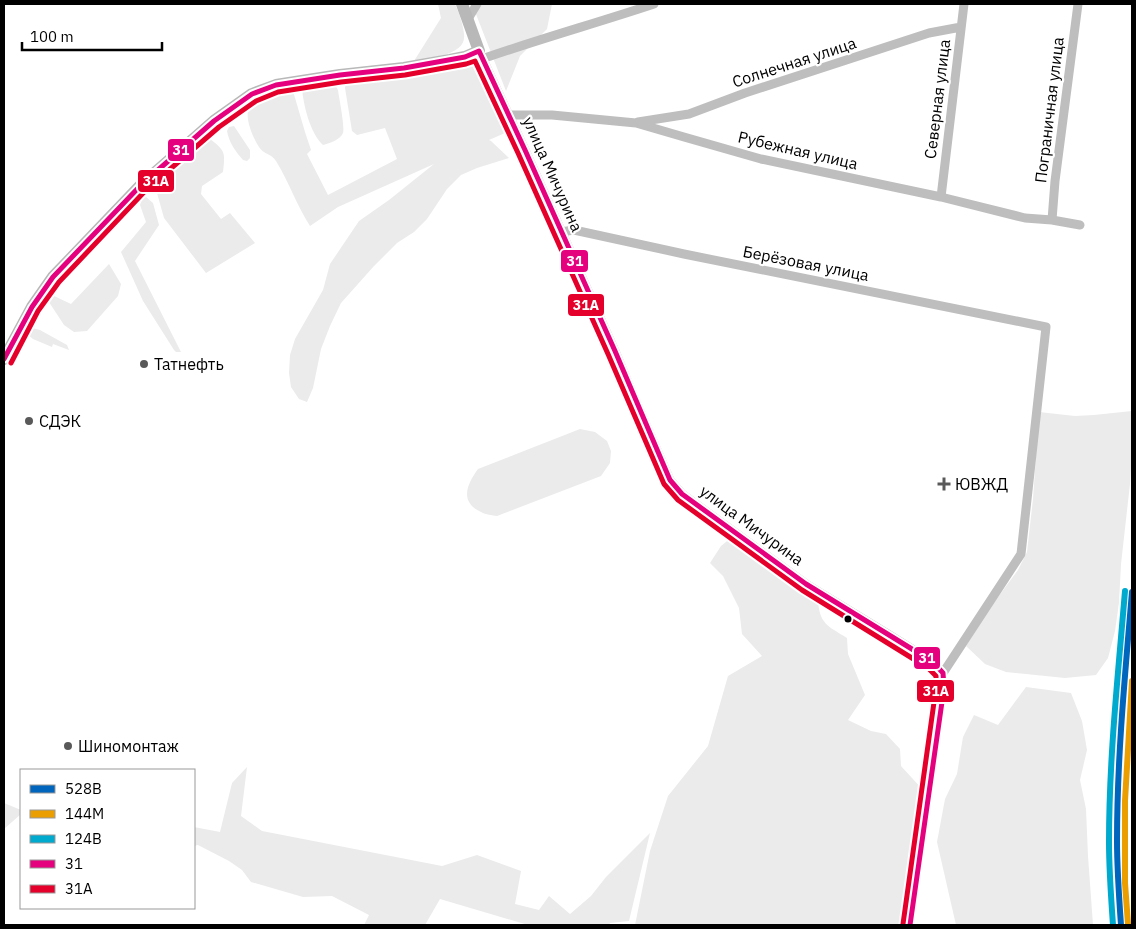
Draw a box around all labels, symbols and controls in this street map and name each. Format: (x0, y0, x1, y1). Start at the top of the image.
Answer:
scale bar (22, 20, 162, 52)
text: 100 m (30, 27, 74, 46)
street label: Солнечная улица (729, 32, 859, 91)
street label: Пограничная улица (1030, 35, 1068, 184)
street label: Северная улица (920, 38, 954, 160)
street label: улица Мичурина (519, 113, 587, 235)
street label: Рубежная улица (736, 126, 860, 174)
line badge: 31 (167, 138, 195, 162)
text: 31 (173, 141, 190, 159)
line badge: 31А (137, 169, 175, 193)
text: 31А (143, 172, 170, 190)
street label: Берёзовая улица (741, 241, 871, 285)
line badge: 31 (560, 249, 589, 273)
text: 31 (567, 252, 584, 270)
line badge: 31А (567, 293, 605, 317)
text: 31А (573, 296, 600, 314)
place label: Татнефть (154, 354, 224, 374)
marker: Татнефть (138, 358, 150, 370)
place label: СДЭК (39, 411, 81, 431)
marker: СДЭК (23, 415, 35, 427)
place label: ЮВЖД (955, 474, 1008, 494)
marker: ЮВЖД (937, 477, 951, 491)
street label: улица Мичурина (696, 481, 808, 570)
unlabelled marker (843, 614, 853, 624)
line badge: 31 (913, 646, 941, 670)
text: 31 (919, 649, 936, 667)
line badge: 31А (916, 679, 955, 703)
text: 31А (923, 682, 950, 700)
place label: Шиномонтаж (78, 736, 179, 756)
marker: Шиномонтаж (62, 740, 74, 752)
legend (20, 769, 195, 909)
text: 528В (65, 779, 102, 798)
text: 144М (65, 804, 104, 823)
text: 124В (65, 829, 102, 848)
text: 31 (65, 854, 83, 873)
text: 31А (65, 879, 93, 898)

